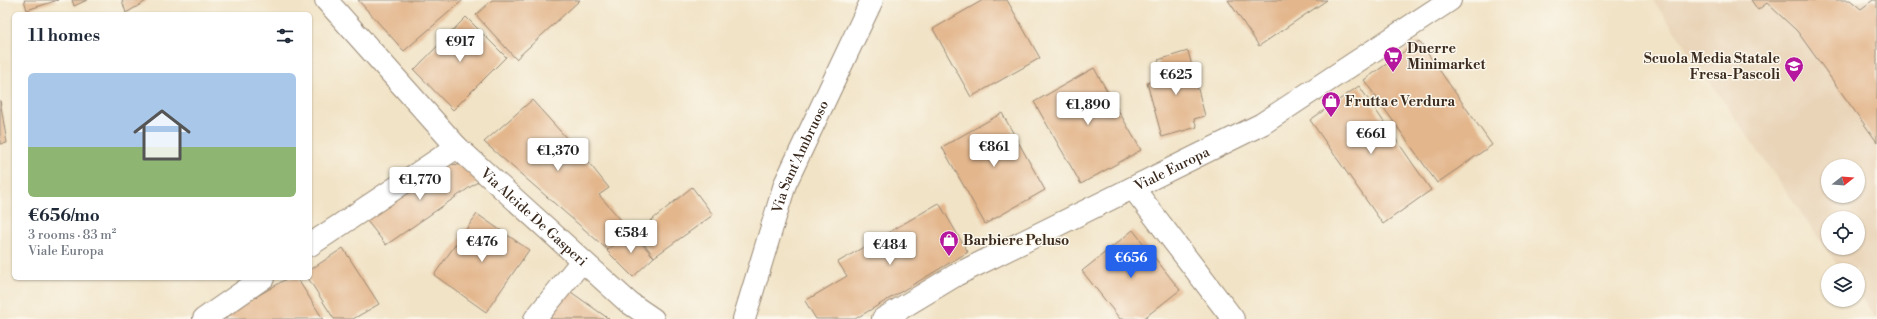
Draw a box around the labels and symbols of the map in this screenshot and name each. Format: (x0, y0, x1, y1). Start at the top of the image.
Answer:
pin: €917 (436, 29, 484, 63)
place label: Duerre Minimarket (1407, 40, 1487, 74)
supermarket icon: Duerre Minimarket (1382, 45, 1404, 73)
place label: Scuola Media Statale Fresa-Pascoli (1644, 50, 1781, 84)
school or university icon: Scuola Media Statale Fresa-Pascoli (1783, 55, 1805, 83)
pin: €625 (1152, 62, 1200, 96)
shop icon: Frutta e Verdura (1320, 90, 1342, 118)
pin: €1,890 (1055, 92, 1121, 126)
place label: Frutta e Verdura (1345, 93, 1455, 111)
street label: Via Sant'Ambruoso (768, 98, 833, 216)
pin: €661 (1347, 121, 1395, 155)
pin: €861 (970, 134, 1018, 168)
pin: €1,370 (525, 138, 591, 172)
street label: Viale Europa (1131, 143, 1214, 196)
north arrow (1821, 159, 1865, 203)
street label: Via Alcide De Gasperi (476, 164, 591, 271)
pin: €1,770 (387, 167, 453, 201)
pin: €584 (607, 220, 655, 254)
pin: €476 (458, 229, 506, 263)
shop icon: Barbiere Peluso (938, 229, 960, 257)
pin: €484 (866, 232, 914, 266)
place label: Barbiere Peluso (963, 232, 1069, 250)
pin: €656 (1107, 245, 1155, 279)

